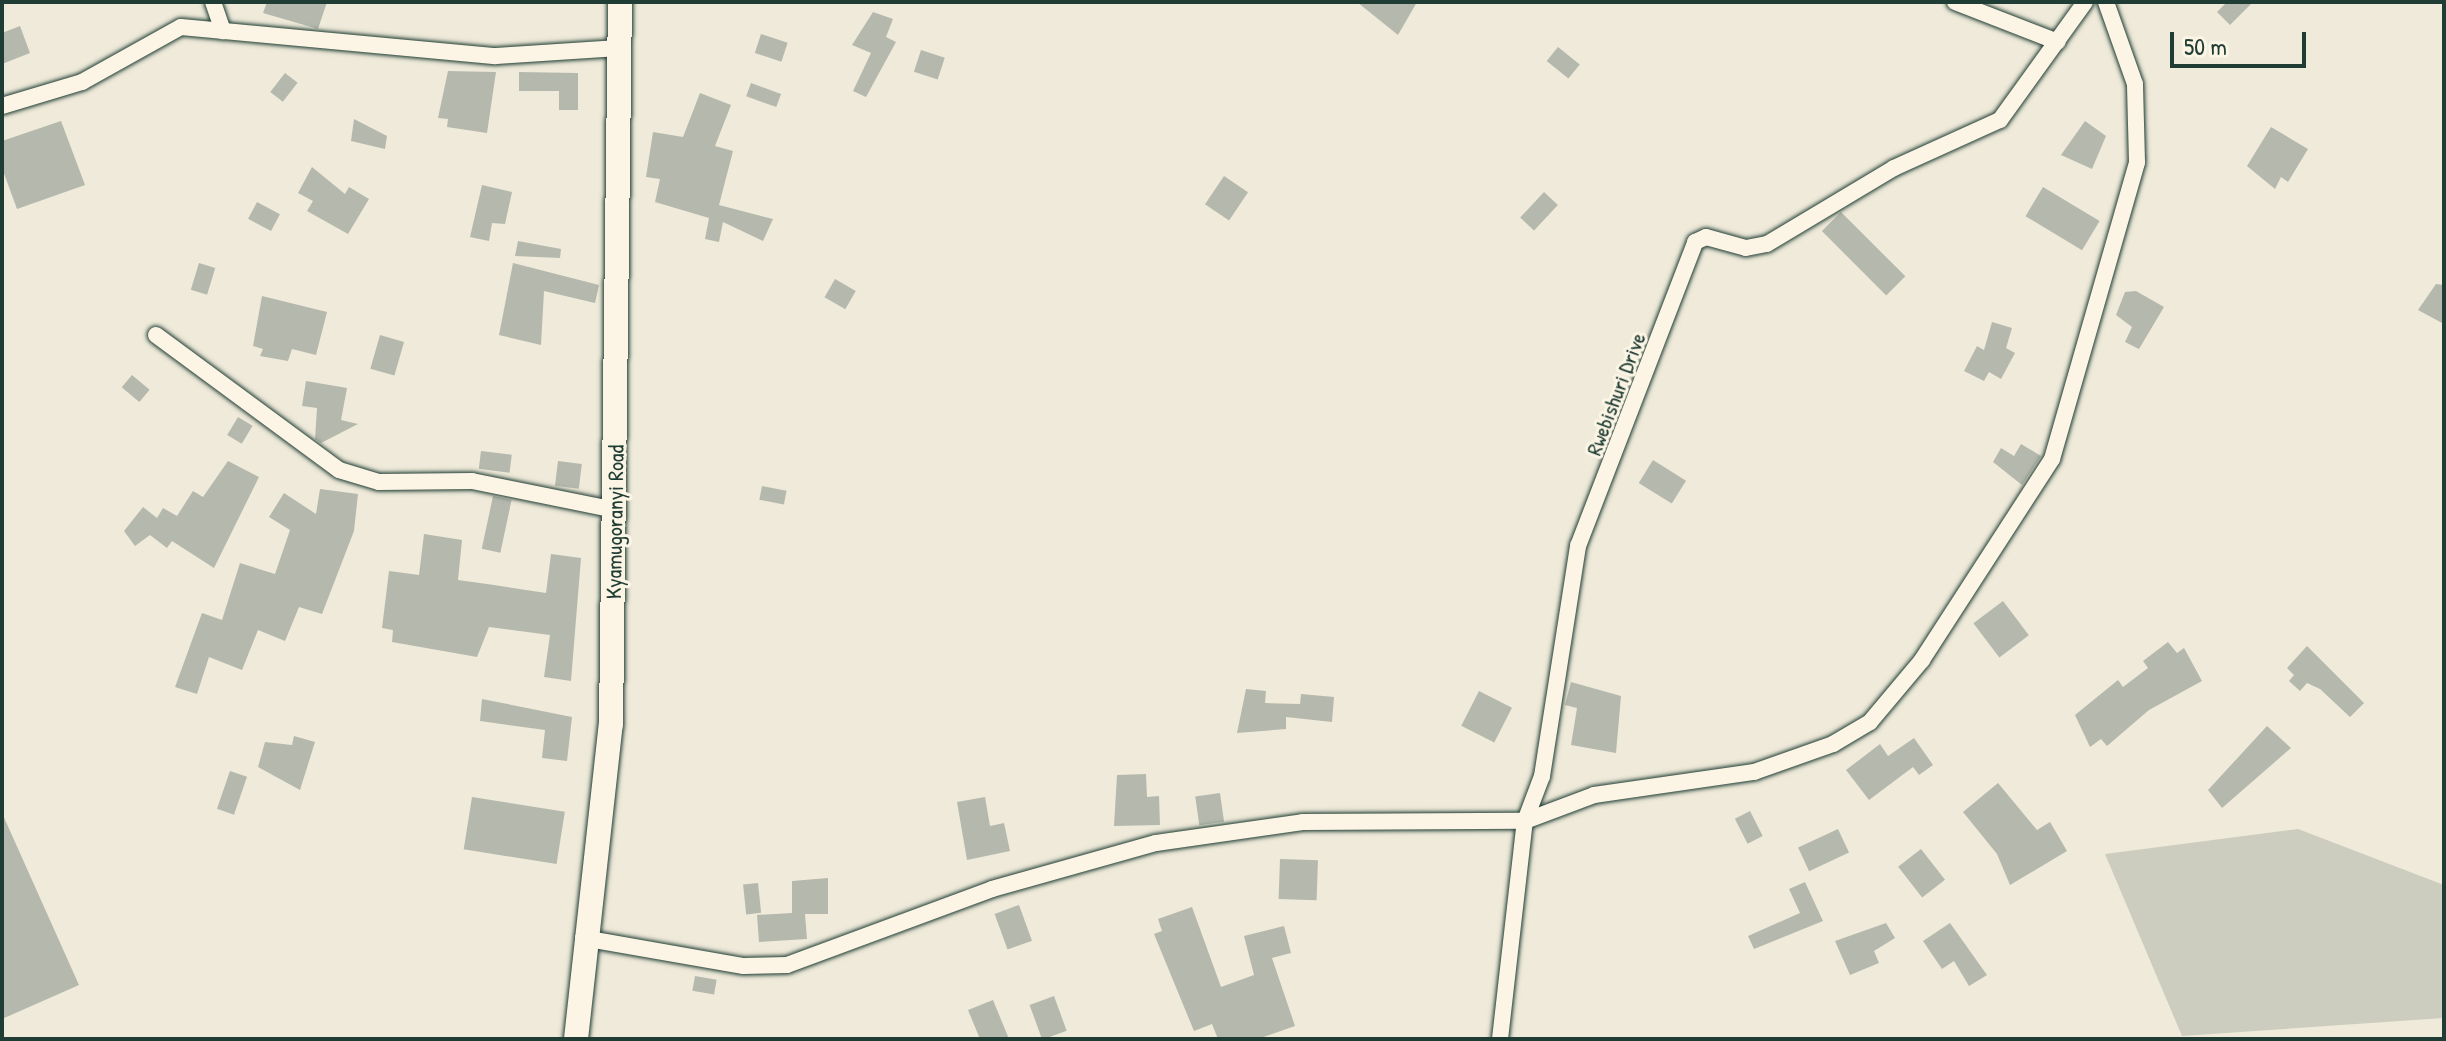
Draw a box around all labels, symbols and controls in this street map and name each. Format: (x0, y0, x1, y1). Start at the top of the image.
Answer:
scale bar (2174, 16, 2310, 66)
text: 50 m (2184, 30, 2227, 62)
street label: Rwebishuri Drive (1581, 329, 1651, 459)
street label: Kyamugoranyi Road (600, 445, 630, 599)

